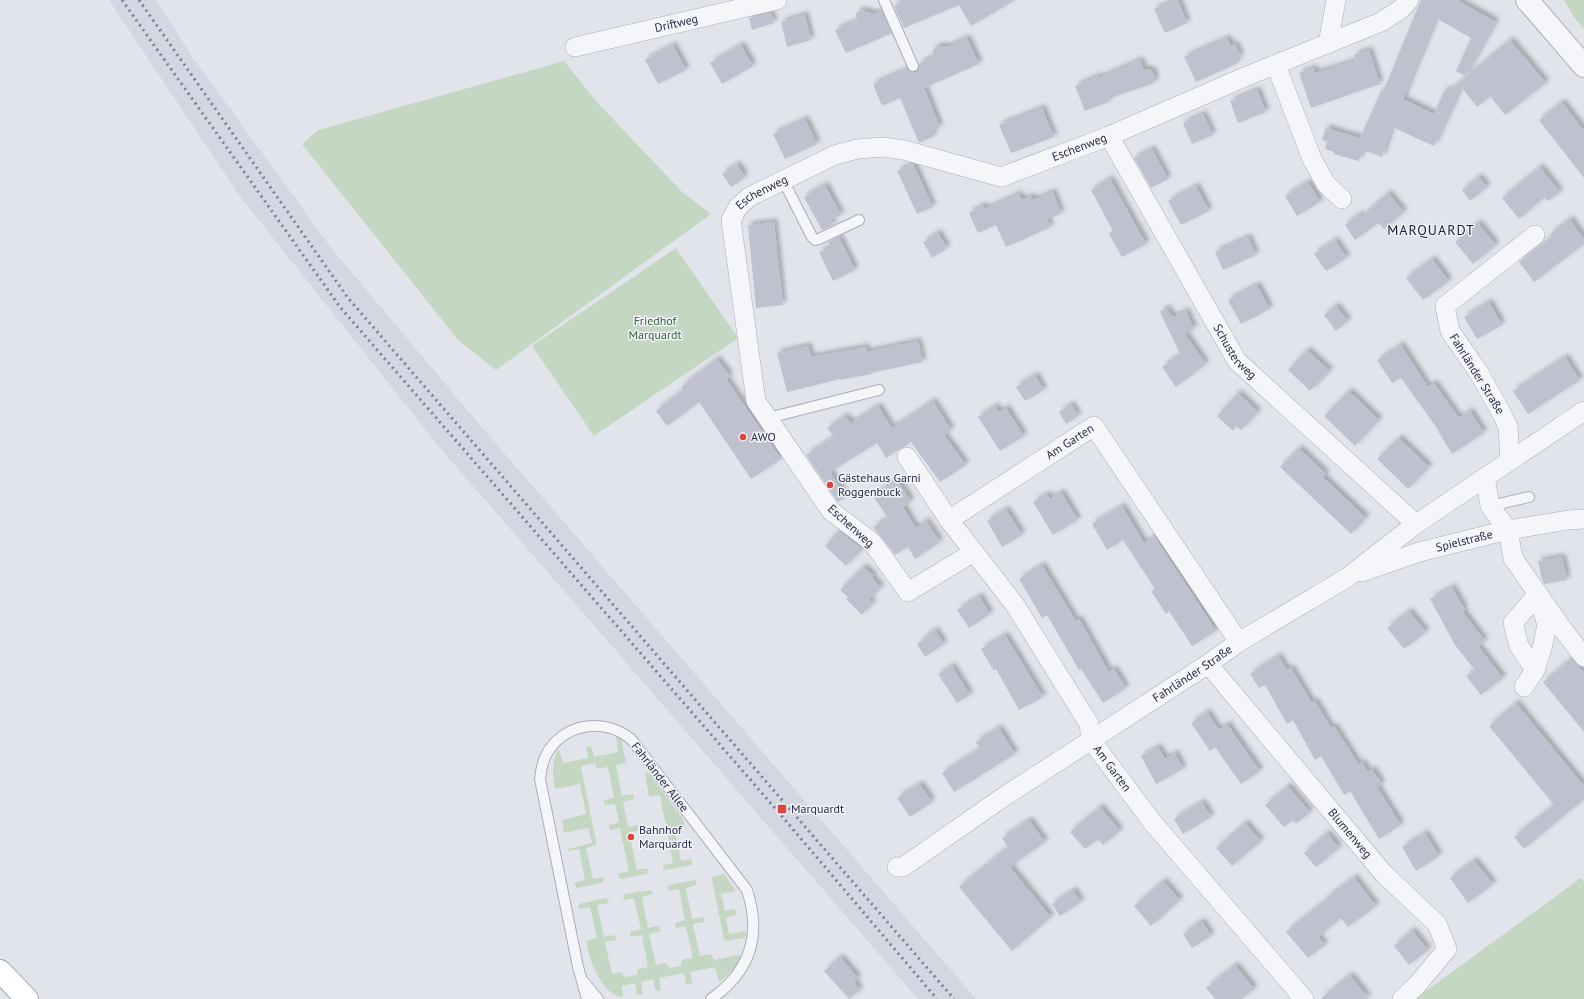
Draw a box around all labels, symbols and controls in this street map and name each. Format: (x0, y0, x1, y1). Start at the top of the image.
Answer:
street label: Driftweg (653, 11, 699, 35)
street label: Eschenweg (1050, 130, 1109, 164)
street label: Eschenweg (732, 171, 790, 212)
district label: MARQUARDT (1387, 221, 1475, 239)
park label: Friedhof Marquardt (629, 313, 682, 342)
street label: Schusterweg (1210, 321, 1260, 382)
street label: Fahrländer Straße (1447, 331, 1508, 417)
street label: Am Garten (1043, 420, 1096, 462)
place label: AWO (751, 429, 776, 444)
marker: AWO (738, 432, 748, 442)
place label: Gästehaus Garni Roggenbuck (838, 470, 921, 499)
marker: Gästehaus Garni Roggenbuck (825, 480, 835, 490)
street label: Eschenweg (825, 501, 878, 550)
street label: Spielstraße (1434, 526, 1494, 555)
street label: Fahrländer Straße (1149, 641, 1235, 705)
street label: Fahrländer Allee (629, 739, 692, 815)
street label: Am Garten (1090, 742, 1135, 794)
place label: Marquardt (791, 801, 844, 816)
marker: Marquardt (776, 803, 788, 815)
street label: Blumenweg (1325, 805, 1376, 861)
place label: Bahnhof Marquardt (639, 822, 692, 851)
marker: Bahnhof Marquardt (626, 832, 636, 842)

